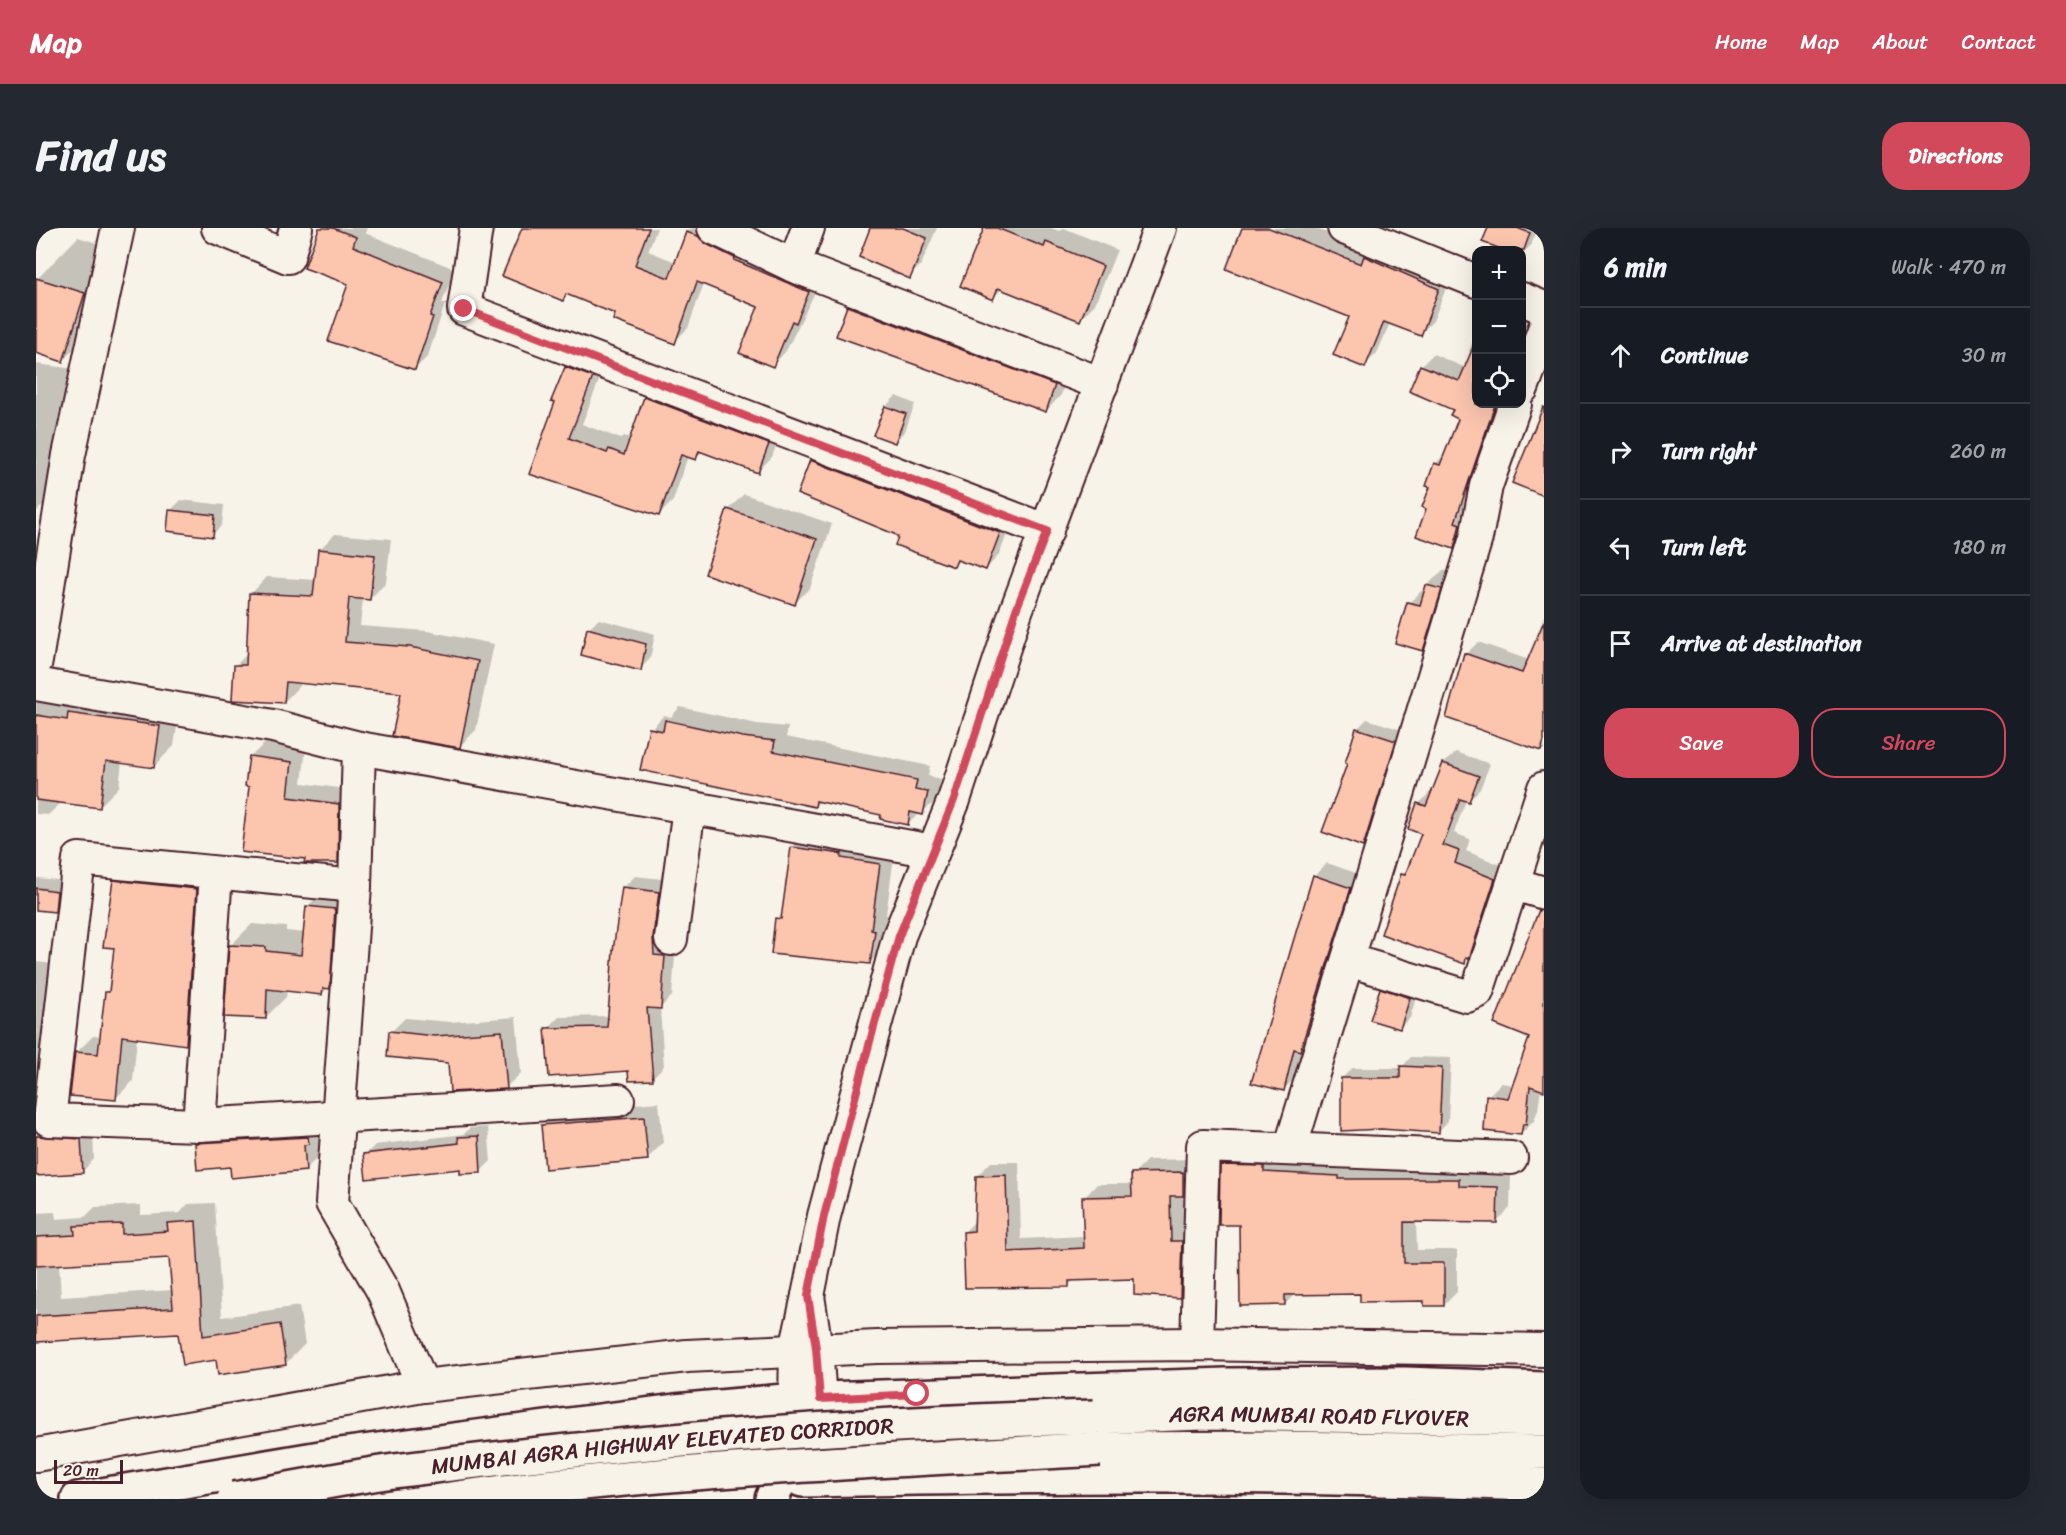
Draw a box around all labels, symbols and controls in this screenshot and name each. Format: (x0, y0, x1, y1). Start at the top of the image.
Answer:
text: Map (30, 18, 82, 67)
text: Home (1715, 23, 1767, 61)
text: Map (1800, 23, 1839, 61)
text: About (1872, 23, 1929, 61)
text: Contact (1962, 23, 2036, 61)
text: Find us (36, 119, 166, 193)
button: Directions (1882, 122, 2030, 190)
text: 6 min (1604, 244, 1667, 290)
map controls (1472, 246, 1526, 408)
button: + (1472, 246, 1526, 300)
text: Walk · 470 m (1891, 250, 2006, 285)
route end (450, 295, 476, 321)
button: − (1472, 300, 1526, 354)
text: Continue (1661, 336, 1749, 375)
text: 30 m (1962, 338, 2006, 373)
icon: ahead (1604, 339, 1637, 372)
button: locate (1472, 354, 1526, 408)
text: Turn right (1661, 432, 1756, 471)
text: 260 m (1950, 434, 2006, 469)
icon: right (1604, 435, 1637, 468)
text: Turn left (1661, 528, 1746, 567)
text: 180 m (1952, 530, 2006, 565)
icon: left (1604, 531, 1637, 564)
text: Arrive at destination (1661, 624, 1862, 663)
icon: arrive (1604, 627, 1637, 660)
button: Save (1604, 708, 1799, 778)
button: Share (1811, 708, 2006, 778)
route start (903, 1380, 929, 1406)
street label: AGRA MUMBAI ROAD FLYOVER (1167, 1394, 1469, 1438)
street label: MUMBAI AGRA HIGHWAY ELEVATED CORRIDOR (429, 1406, 895, 1486)
text: 20 m (63, 1456, 99, 1485)
scale bar (54, 1457, 123, 1484)

